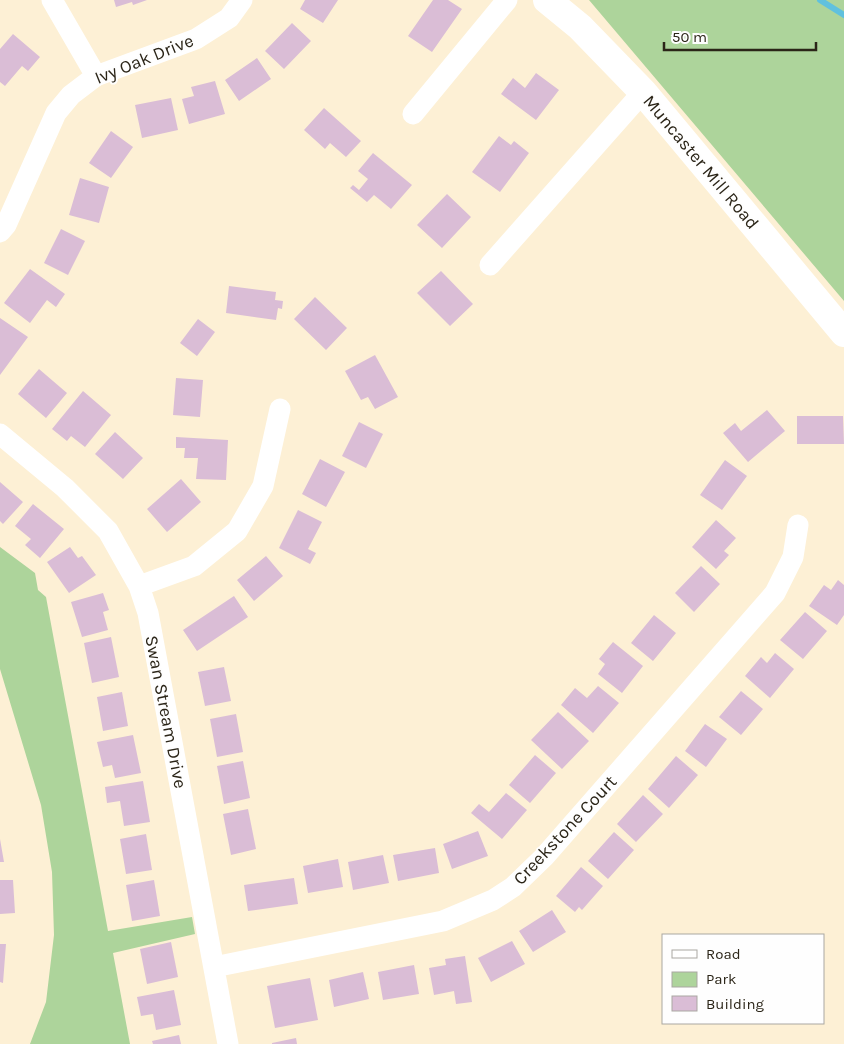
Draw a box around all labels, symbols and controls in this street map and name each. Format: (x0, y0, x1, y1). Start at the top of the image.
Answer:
scale bar (664, 20, 816, 52)
text: 50 m (672, 28, 707, 46)
street label: Ivy Oak Drive (91, 29, 197, 89)
street label: Muncaster Mill Road (638, 90, 764, 234)
street label: Swan Stream Drive (140, 634, 192, 790)
street label: Creekstone Court (509, 771, 622, 889)
legend (662, 934, 824, 1024)
text: Road (706, 945, 741, 963)
text: Park (706, 970, 736, 988)
text: Building (706, 995, 764, 1013)

